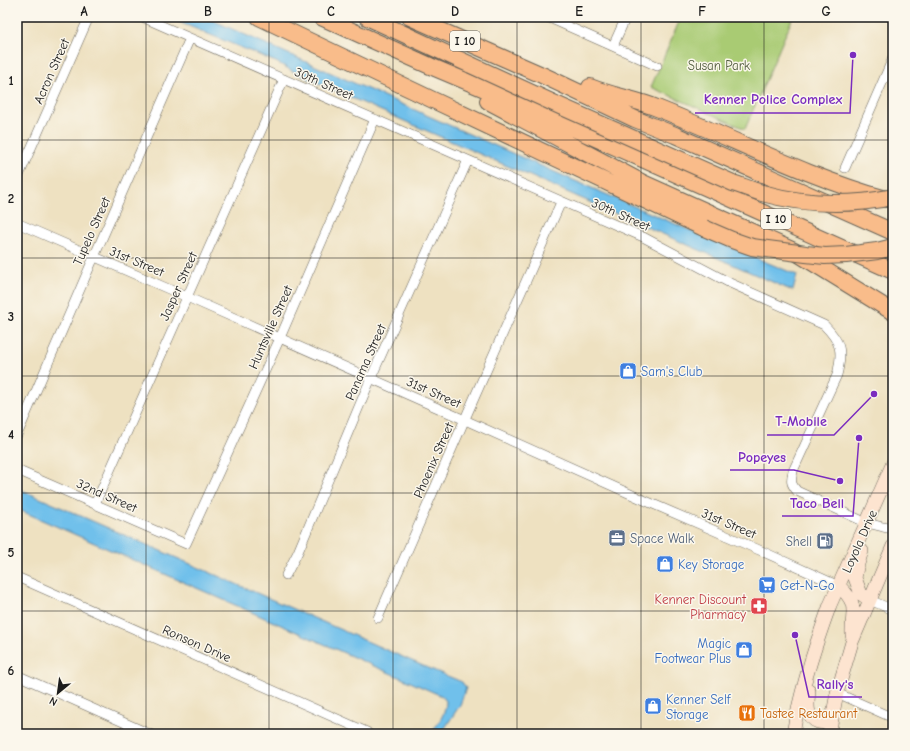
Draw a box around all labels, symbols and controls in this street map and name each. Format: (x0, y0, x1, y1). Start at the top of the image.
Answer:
text: A (80, 4, 88, 19)
text: B (204, 4, 212, 19)
text: C (327, 4, 335, 19)
text: D (451, 4, 459, 19)
text: E (575, 4, 583, 19)
text: F (698, 4, 706, 19)
text: G (821, 4, 831, 19)
road number: I 10 (450, 31, 480, 51)
street label: Acron Street (30, 35, 73, 106)
park label: Susan Park (688, 58, 751, 73)
street label: 30th Street (292, 64, 356, 103)
text: 1 (8, 73, 14, 88)
callout: Kenner Police Complex (695, 87, 850, 113)
text: Kenner Police Complex (704, 91, 842, 108)
text: 2 (8, 191, 14, 206)
street label: Tupelo Street (70, 193, 114, 268)
street label: 30th Street (589, 195, 653, 234)
road number: I 10 (761, 209, 791, 229)
street label: 31st Street (107, 243, 167, 280)
street label: Jasper Street (157, 248, 201, 323)
street label: Huntsville Street (245, 282, 296, 371)
text: 3 (8, 309, 14, 324)
street label: Panama Street (342, 321, 389, 403)
shop icon: Sam's Club (618, 361, 638, 381)
place label: Sam's Club (641, 364, 702, 379)
street label: 31st Street (404, 374, 464, 412)
callout: T-Mobile (767, 409, 834, 435)
text: T-Mobile (775, 413, 827, 430)
street label: Phoenix Street (410, 419, 457, 500)
text: 4 (8, 427, 14, 442)
callout: Popeyes (730, 444, 794, 470)
text: Popeyes (738, 449, 786, 466)
street label: 32nd Street (74, 476, 140, 516)
callout: Taco Bell (782, 490, 853, 516)
text: Taco Bell (790, 495, 844, 512)
street label: 31st Street (699, 505, 759, 542)
street label: Loyola Drive (839, 507, 880, 575)
office icon: Space Walk (607, 528, 627, 548)
place label: Space Walk (630, 531, 695, 546)
fuel station icon: Shell (815, 531, 835, 551)
place label: Shell (786, 534, 812, 549)
text: 5 (8, 545, 15, 560)
shop icon: Key Storage (655, 554, 675, 574)
place label: Key Storage (678, 557, 745, 572)
supermarket icon: Get-N-Go (757, 575, 777, 595)
place label: Get-N-Go (780, 578, 835, 593)
place label: Kenner Discount Pharmacy (655, 592, 747, 622)
pharmacy icon: Kenner Discount Pharmacy (749, 596, 769, 616)
street label: Ronson Drive (160, 622, 234, 665)
place label: Magic Footwear Plus (654, 636, 731, 666)
shop icon: Magic Footwear Plus (734, 640, 754, 660)
text: 6 (8, 663, 15, 678)
callout: Rally's (809, 671, 862, 697)
north arrow (38, 673, 78, 713)
text: Rally's (816, 676, 854, 693)
place label: Kenner Self Storage (666, 692, 732, 722)
text: N (47, 694, 60, 709)
shop icon: Kenner Self Storage (643, 696, 663, 716)
restaurant icon: Tastee Restaurant (737, 703, 757, 723)
place label: Tastee Restaurant (760, 706, 858, 721)

